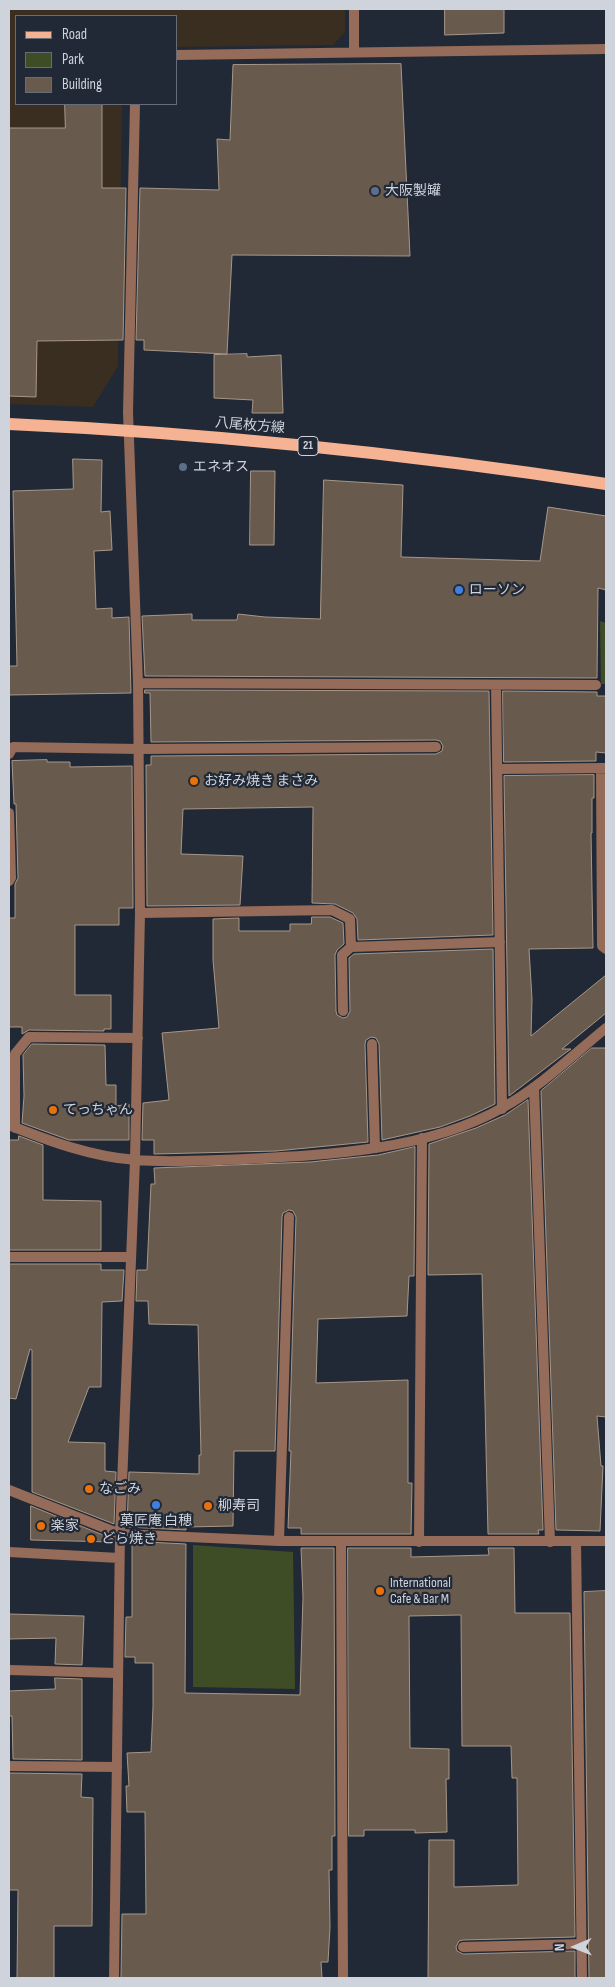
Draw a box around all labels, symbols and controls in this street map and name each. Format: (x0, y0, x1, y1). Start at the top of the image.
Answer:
legend (15, 15, 178, 105)
text: Road (62, 25, 87, 44)
text: Park (62, 50, 84, 69)
text: Building (62, 75, 102, 94)
place label: 大阪製罐 (385, 183, 441, 199)
marker: 大阪製罐 (369, 185, 381, 197)
street label: 八尾枚方線 (214, 415, 286, 437)
road number: 21 (298, 436, 318, 456)
place label: エネオス (193, 459, 249, 475)
marker: エネオス (177, 461, 189, 473)
place label: ローソン (469, 582, 525, 598)
marker: ローソン (453, 584, 465, 596)
place label: お好み焼き まさみ (204, 773, 318, 789)
marker: お好み焼き まさみ (188, 775, 200, 787)
place label: てっちゃん (63, 1102, 133, 1118)
marker: てっちゃん (47, 1104, 59, 1116)
place label: なごみ (99, 1481, 141, 1497)
marker: なごみ (83, 1483, 95, 1495)
place label: 柳寿司 (218, 1498, 260, 1514)
marker: 菓匠庵 白穂 (150, 1499, 162, 1511)
marker: 柳寿司 (202, 1500, 214, 1512)
place label: 菓匠庵 白穂 (120, 1513, 192, 1529)
place label: 楽家 (51, 1518, 79, 1534)
marker: 楽家 (35, 1520, 47, 1532)
place label: どら焼き (101, 1531, 157, 1547)
marker: どら焼き (85, 1533, 97, 1545)
place label: International Cafe & Bar M (390, 1575, 451, 1608)
marker: International Cafe & Bar M (374, 1585, 386, 1597)
north arrow (550, 1922, 600, 1972)
text: N (551, 1943, 568, 1951)

